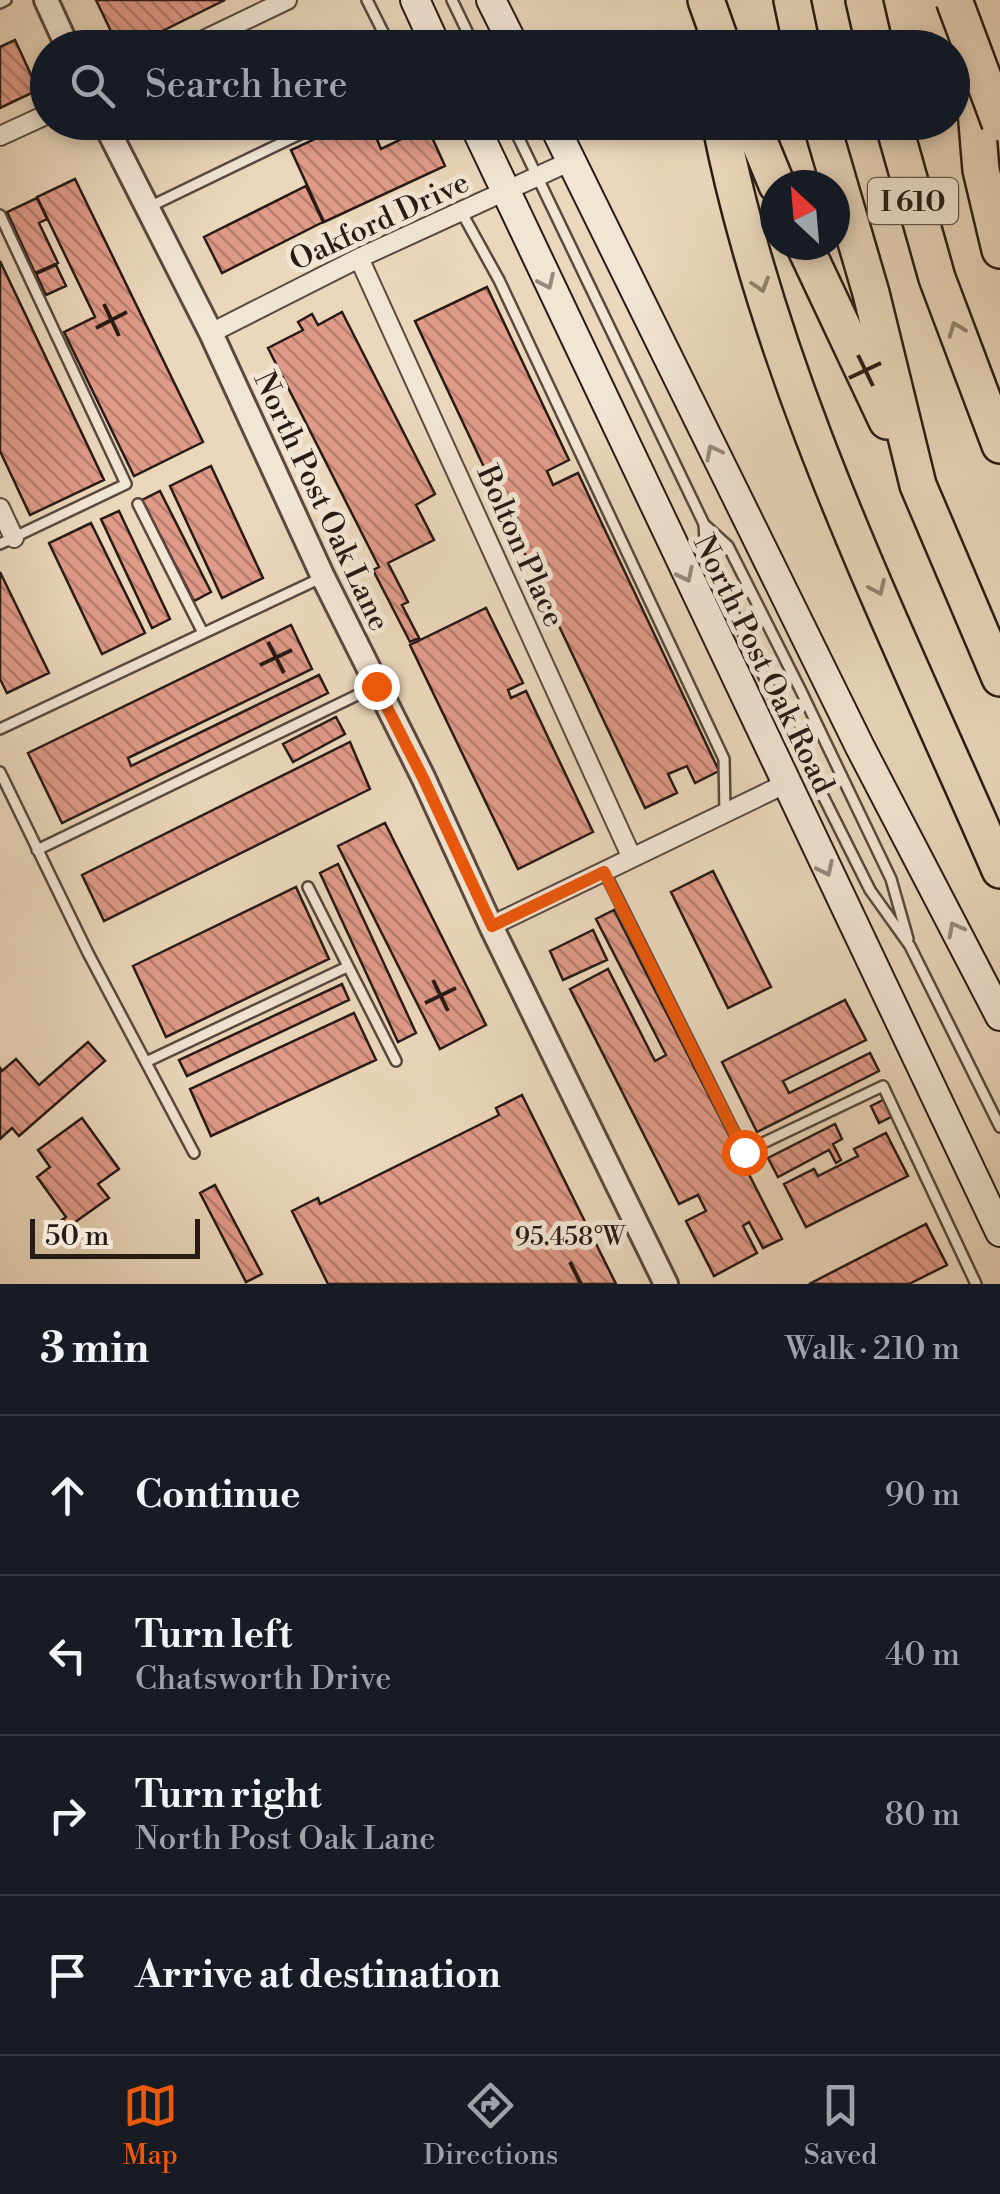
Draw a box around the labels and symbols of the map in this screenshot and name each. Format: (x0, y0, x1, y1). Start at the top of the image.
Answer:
street label: Oakford Drive (284, 164, 475, 280)
north arrow (760, 170, 850, 260)
road number: I 610 (868, 178, 958, 224)
one-way arrow (535, 272, 555, 290)
one-way arrow (749, 276, 770, 293)
one-way arrow (948, 321, 968, 339)
street label: North Post Oak Lane (244, 366, 398, 637)
one-way arrow (706, 445, 725, 463)
street label: Bolton Place (467, 459, 573, 633)
street label: North Post Oak Road (684, 529, 842, 800)
one-way arrow (673, 565, 693, 583)
one-way arrow (866, 578, 886, 596)
route end (354, 664, 400, 710)
one-way arrow (814, 858, 833, 876)
one-way arrow (948, 922, 967, 940)
route start (722, 1130, 768, 1176)
scale bar (30, 1214, 200, 1258)
text: 95.458°W (515, 1222, 626, 1253)

